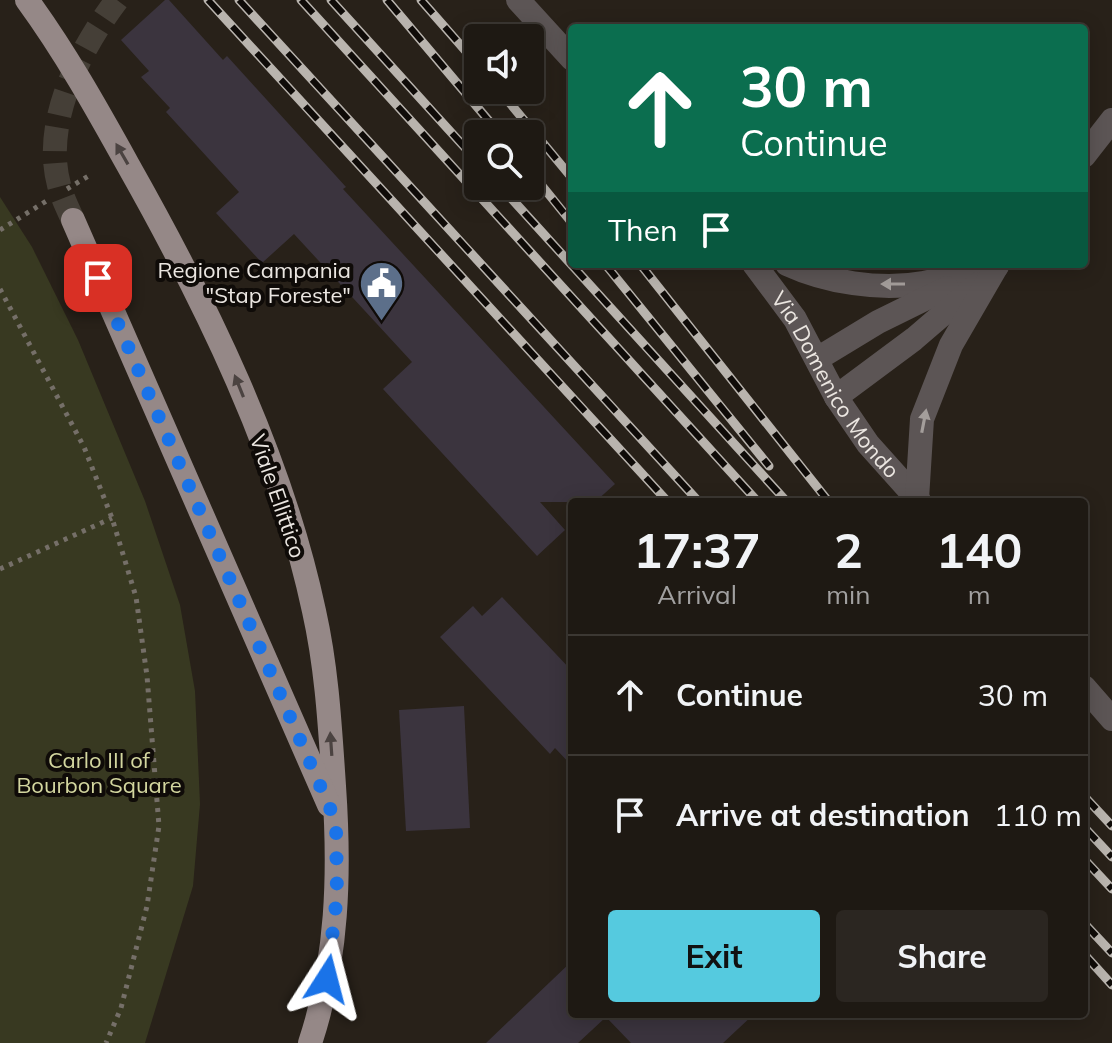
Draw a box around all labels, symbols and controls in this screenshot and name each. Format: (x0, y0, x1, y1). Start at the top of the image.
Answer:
map controls (464, 24, 544, 200)
button: sound (464, 24, 544, 104)
text: 30 m (740, 51, 873, 121)
icon: ahead (608, 56, 712, 160)
button: search (464, 120, 544, 200)
text: Continue (740, 120, 888, 165)
one-way arrow (115, 143, 129, 165)
icon: arrive (694, 208, 738, 252)
text: Then (608, 211, 678, 249)
pin (64, 244, 132, 312)
icon: arrive (76, 256, 120, 300)
place label: Regione Campania "Stap Foreste" (157, 256, 351, 309)
public building icon: Regione Campania "Stap Foreste" (358, 259, 406, 322)
one-way arrow (880, 278, 905, 290)
street label: Via Domenico Mondo (765, 286, 906, 484)
one-way arrow (232, 374, 245, 398)
one-way arrow (918, 409, 931, 434)
street label: Viale Ellittico (244, 430, 312, 562)
text: 17:37 (634, 520, 761, 580)
text: 2 (834, 520, 863, 580)
text: 140 (936, 520, 1022, 580)
text: Arrival (657, 578, 737, 611)
text: min (826, 578, 870, 611)
text: m (968, 578, 991, 611)
icon: ahead (608, 673, 652, 717)
text: Continue (676, 676, 803, 714)
text: 30 m (978, 676, 1048, 714)
one-way arrow (324, 731, 337, 756)
park label: Carlo III of Bourbon Square (16, 746, 182, 799)
icon: arrive (608, 793, 652, 837)
text: Arrive at destination (676, 796, 970, 834)
text: 110 m (994, 796, 1082, 834)
button: Exit (608, 910, 820, 1002)
button: Share (836, 910, 1048, 1002)
position arrow (285, 937, 369, 1021)

